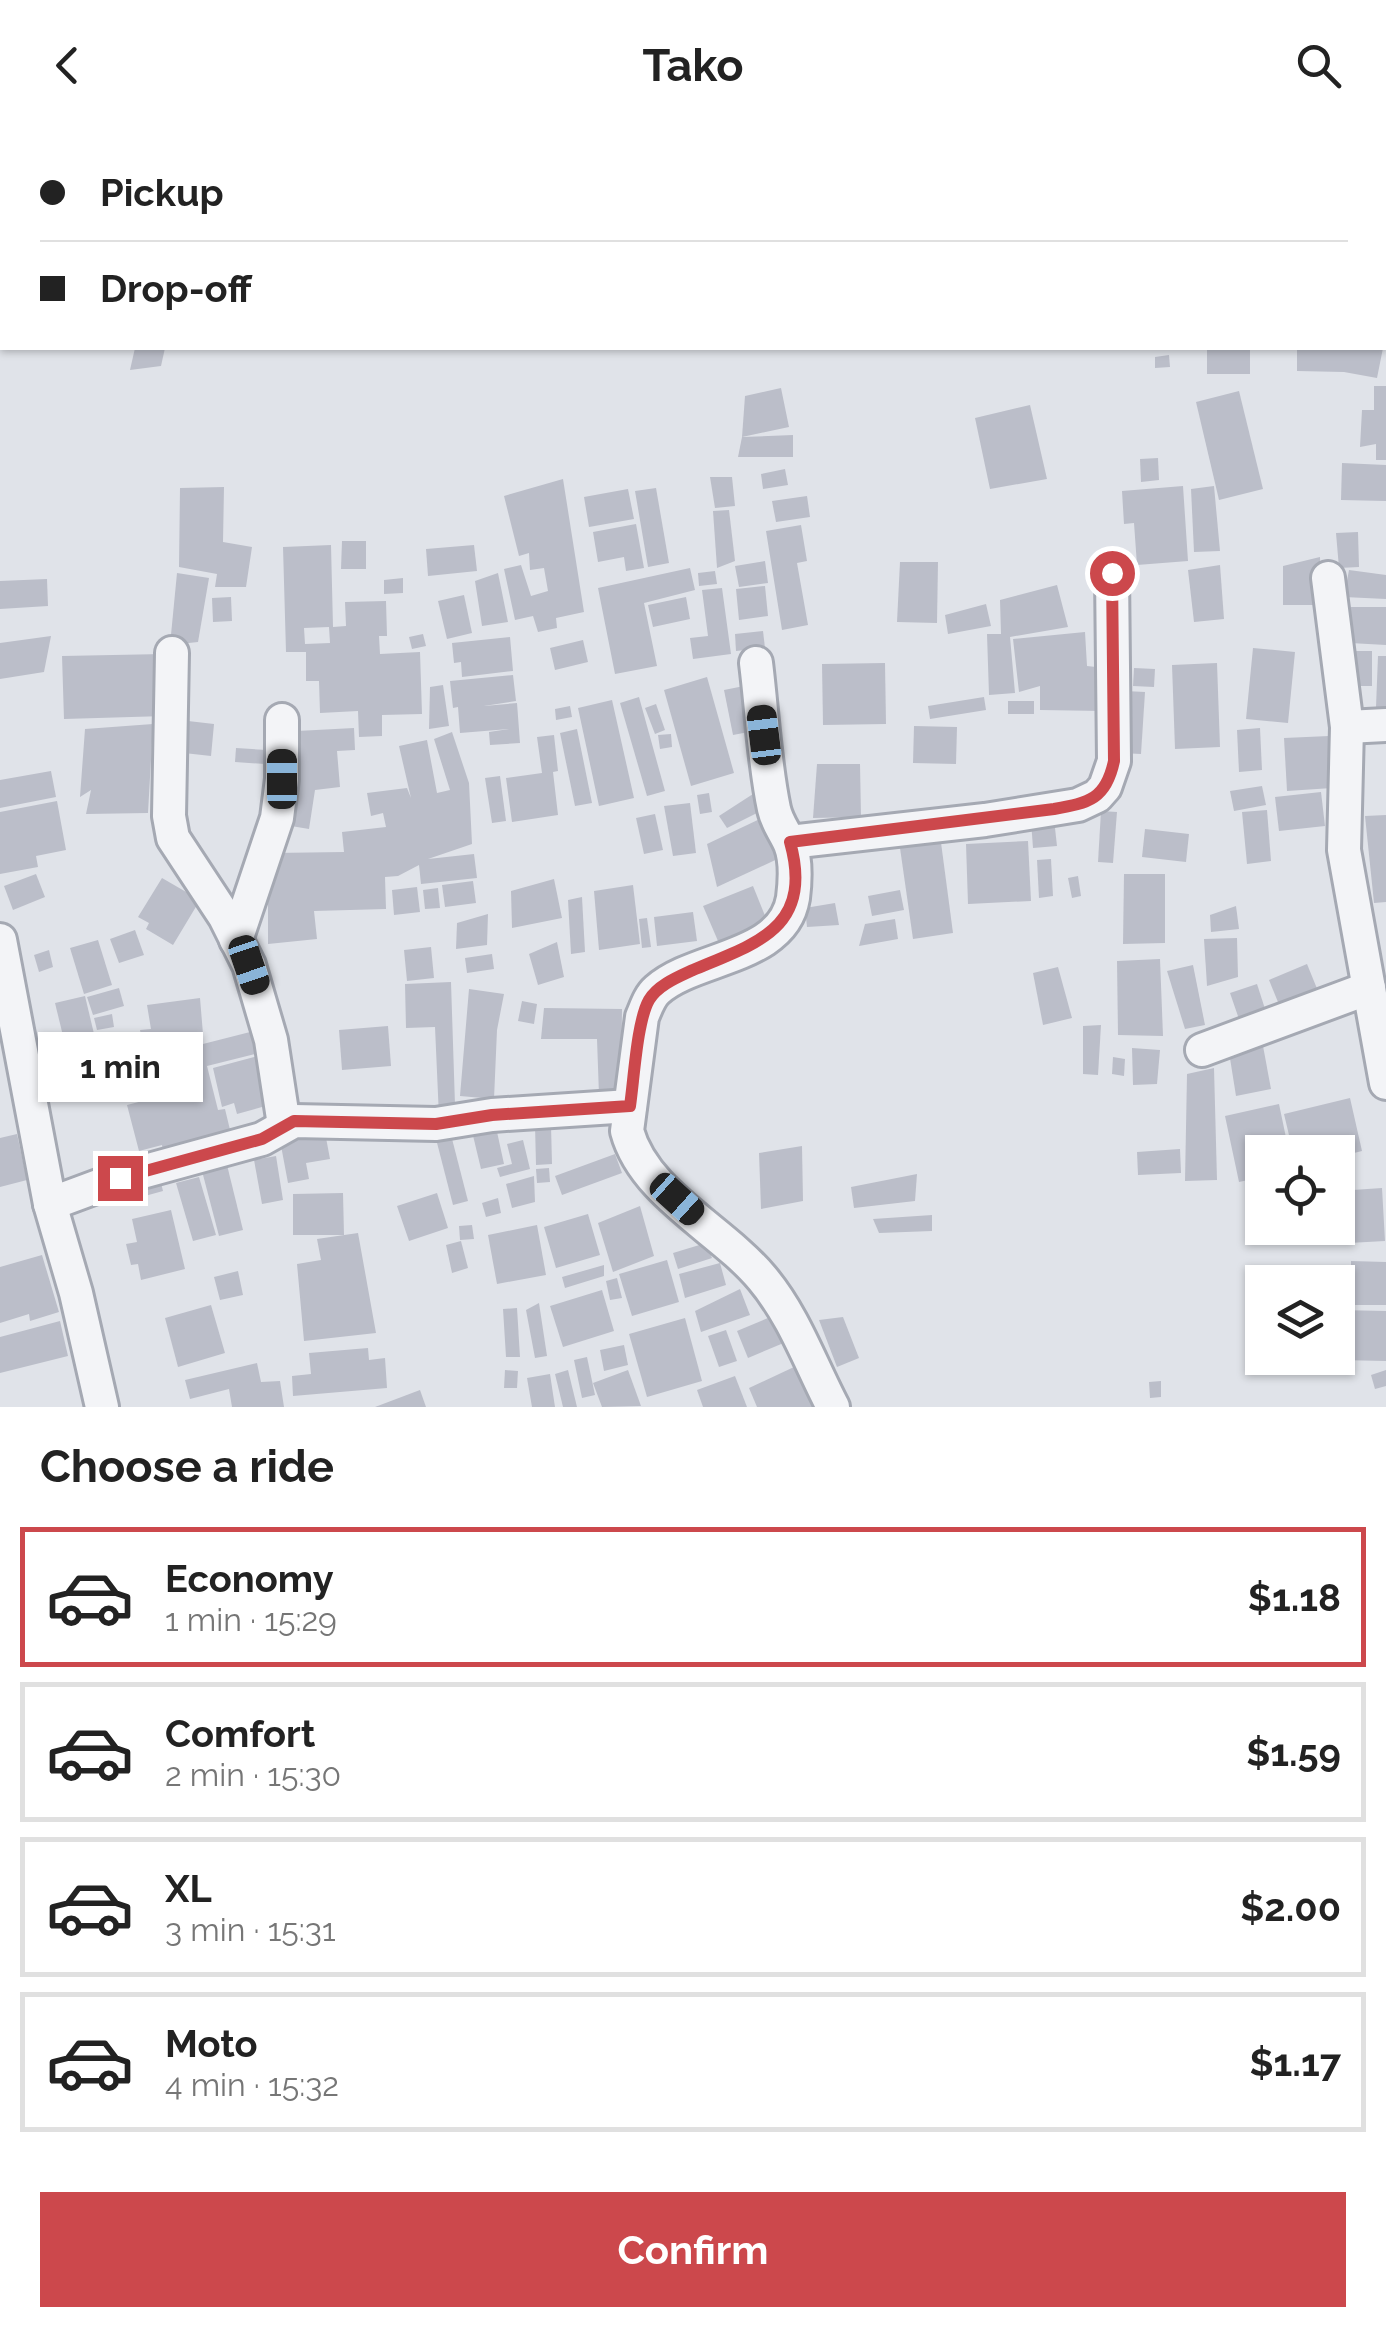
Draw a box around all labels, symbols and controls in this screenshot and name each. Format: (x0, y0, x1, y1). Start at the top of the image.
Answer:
icon: back (40, 38, 95, 93)
icon: search (1291, 38, 1346, 93)
text: Tako (642, 39, 744, 92)
text: Pickup (100, 170, 224, 215)
text: Drop-off (100, 266, 252, 311)
route start (1090, 551, 1135, 596)
car (745, 703, 783, 767)
car (267, 749, 297, 809)
car (225, 932, 273, 998)
callout: 1 min (38, 1033, 202, 1103)
text: 1 min (80, 1048, 161, 1085)
map controls (1245, 1135, 1355, 1375)
button: locate (1245, 1135, 1355, 1245)
route end (98, 1156, 143, 1201)
car (645, 1168, 709, 1230)
button: layers (1245, 1265, 1355, 1375)
text: Choose a ride (40, 1440, 334, 1493)
icon: car (45, 1552, 135, 1642)
text: Economy (165, 1556, 334, 1601)
text: $1.18 (1248, 1575, 1341, 1620)
text: 1 min · 15:29 (165, 1601, 337, 1638)
icon: car (45, 1707, 135, 1797)
text: Comfort (165, 1711, 315, 1756)
text: $1.59 (1246, 1730, 1341, 1775)
text: 2 min · 15:30 (165, 1756, 341, 1793)
icon: car (45, 1862, 135, 1952)
text: XL (165, 1866, 212, 1911)
text: $2.00 (1240, 1885, 1341, 1930)
text: 3 min · 15:31 (165, 1911, 336, 1948)
icon: car (45, 2017, 135, 2107)
text: Moto (165, 2021, 258, 2066)
text: $1.17 (1249, 2040, 1341, 2085)
text: 4 min · 15:32 (165, 2066, 339, 2103)
button: Confirm (40, 2192, 1346, 2307)

